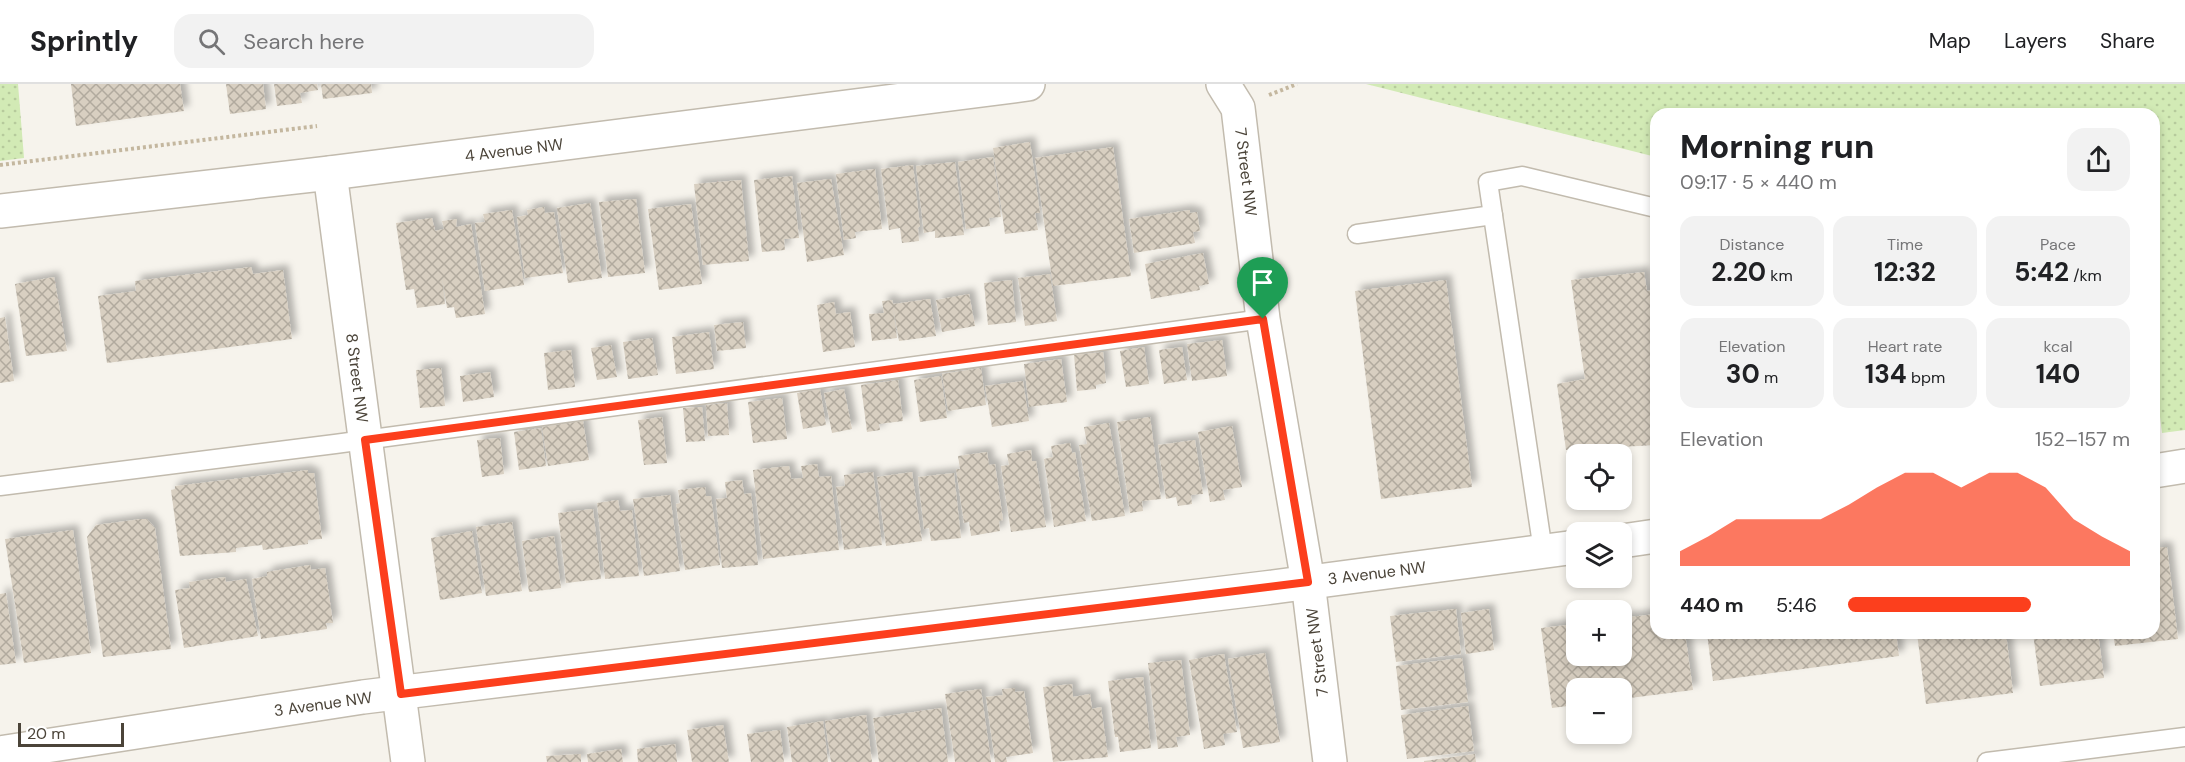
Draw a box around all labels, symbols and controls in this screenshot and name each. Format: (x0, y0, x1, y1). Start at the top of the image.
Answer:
search box (174, 14, 594, 68)
text: Sprintly (30, 23, 138, 60)
icon: search (195, 25, 228, 58)
text: Search here (243, 27, 365, 56)
text: Map (1929, 27, 1971, 55)
text: Layers (2004, 27, 2067, 55)
text: Share (2100, 27, 2155, 55)
text: Morning run (1680, 125, 1874, 168)
street label: 7 Street NW (1230, 127, 1262, 218)
button: share (2067, 128, 2130, 191)
street label: 4 Avenue NW (464, 133, 565, 166)
text: 09:17 · 5 × 440 m (1680, 169, 1837, 195)
text: Distance (1720, 234, 1784, 255)
text: Time (1887, 234, 1923, 255)
text: Pace (2040, 234, 2076, 255)
text: 2.20 (1711, 255, 1766, 289)
text: 12:32 (1874, 255, 1936, 289)
text: 5:42 (2014, 255, 2069, 289)
pin (1237, 257, 1288, 319)
text: km (1766, 265, 1793, 286)
text: /km (2069, 265, 2102, 286)
icon: arrive (1246, 266, 1279, 299)
street label: 8 Street NW (341, 332, 373, 425)
text: Elevation (1719, 336, 1785, 357)
text: Heart rate (1868, 336, 1942, 357)
text: kcal (2044, 336, 2072, 357)
text: 30 (1726, 357, 1760, 391)
text: 134 (1865, 357, 1907, 391)
text: 140 (2036, 357, 2080, 391)
text: m (1760, 367, 1778, 388)
text: bpm (1907, 367, 1945, 388)
text: Elevation (1680, 426, 1763, 452)
text: 152–157 m (2035, 426, 2130, 452)
map controls (1566, 444, 1632, 744)
button: locate (1566, 444, 1632, 510)
button: layers (1566, 522, 1632, 588)
street label: 3 Avenue NW (1327, 556, 1428, 589)
text: 440 m (1680, 592, 1744, 618)
text: 5:46 (1776, 592, 1817, 618)
button: + (1566, 600, 1632, 666)
street label: 7 Street NW (1301, 606, 1333, 697)
button: − (1566, 678, 1632, 744)
street label: 3 Avenue NW (273, 687, 374, 721)
scale bar (18, 720, 124, 748)
text: 20 m (27, 723, 66, 744)

